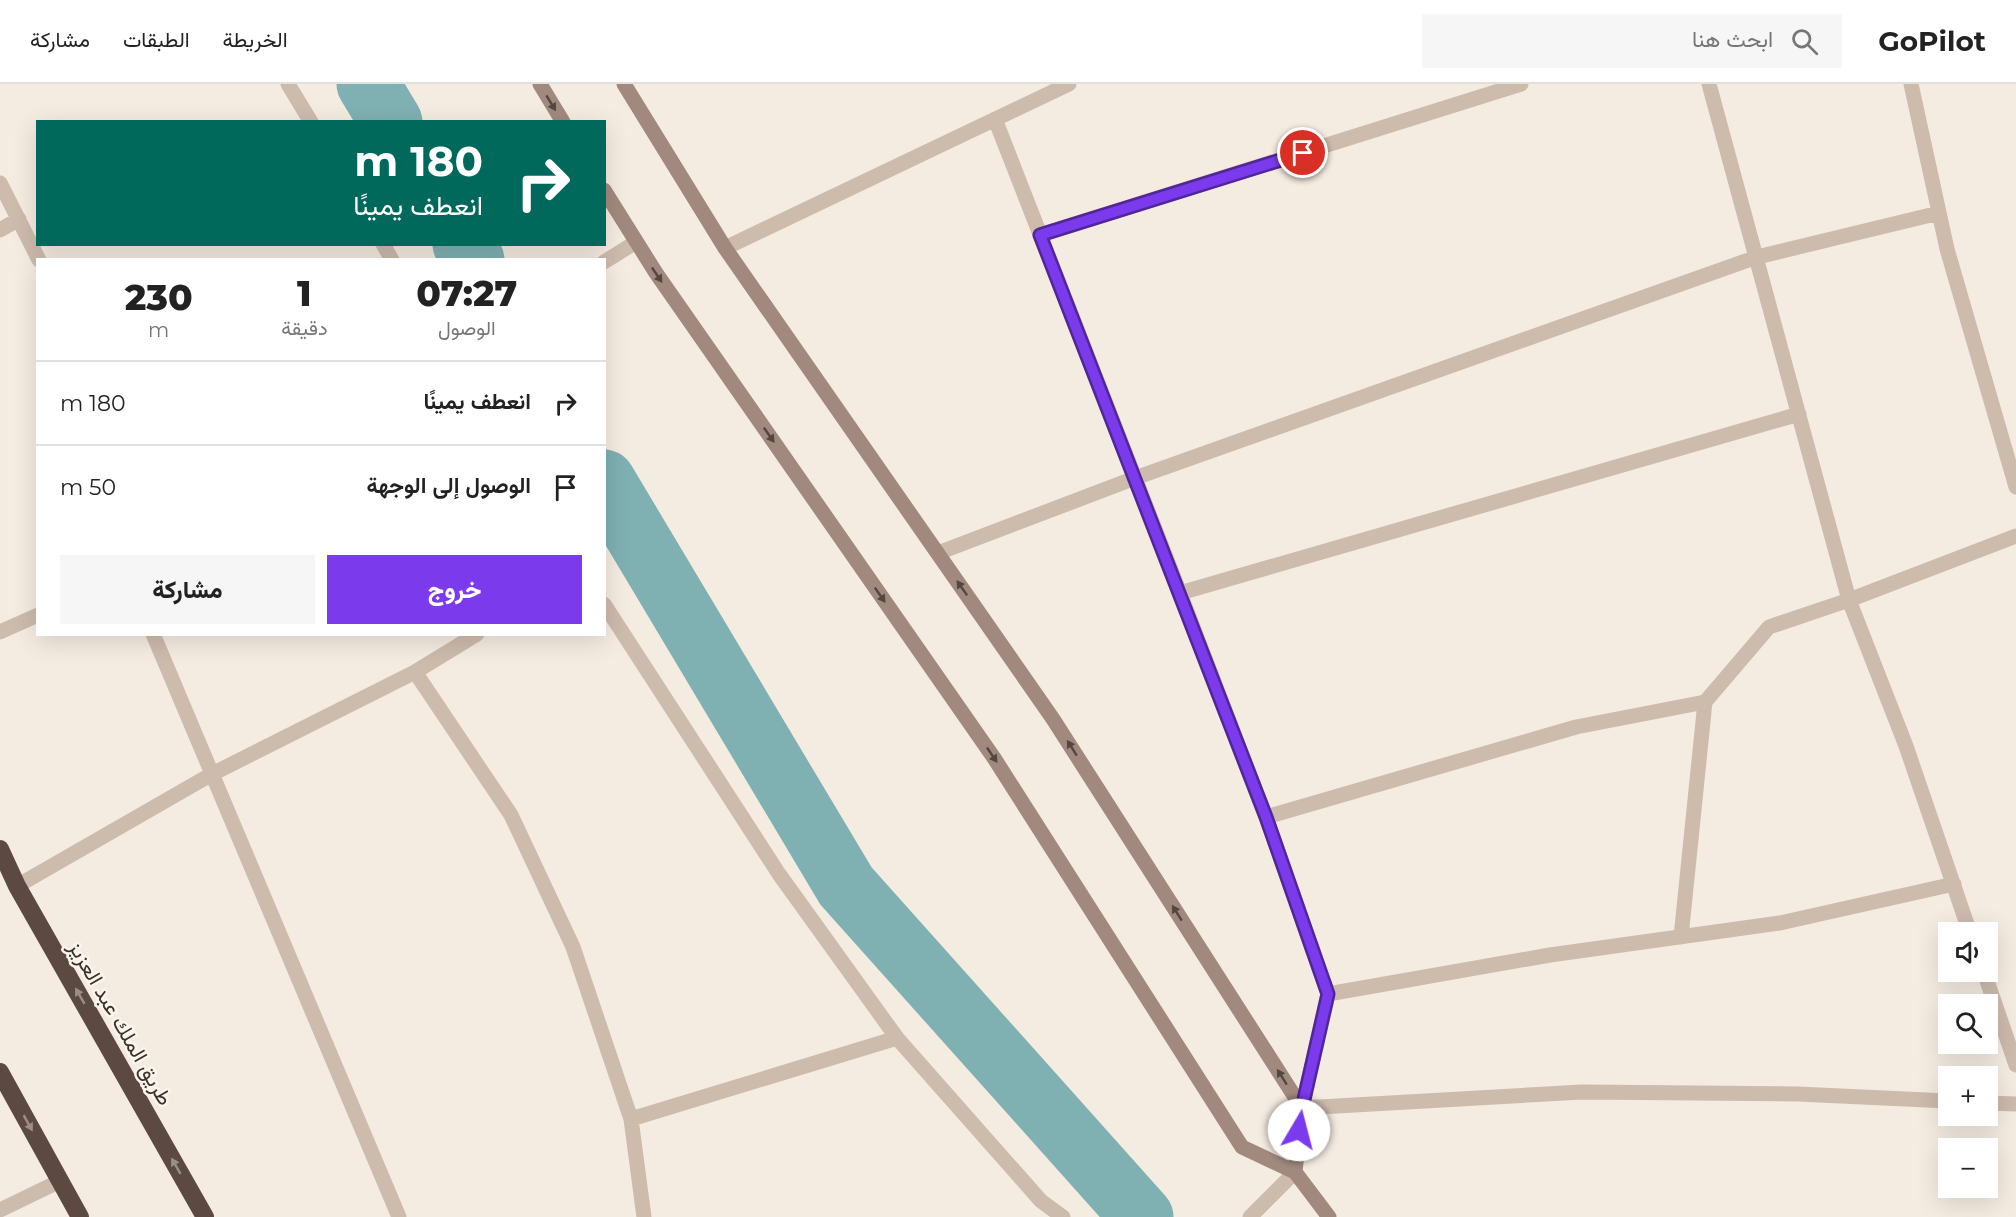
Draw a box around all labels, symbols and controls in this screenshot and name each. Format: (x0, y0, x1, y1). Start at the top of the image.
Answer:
search box (1422, 14, 1842, 68)
text: GoPilot (1878, 24, 1986, 58)
icon: search (1788, 25, 1821, 58)
text: ابحث هنا (1692, 26, 1773, 53)
text: مشاركة (30, 27, 90, 52)
text: الطبقات (123, 27, 190, 52)
text: الخريطة (223, 27, 288, 52)
one-way arrow (546, 95, 557, 111)
pin (1277, 127, 1328, 178)
text: 180 m (354, 135, 483, 187)
icon: arrive (1286, 136, 1319, 169)
icon: right (504, 144, 582, 222)
text: انعطف يمينًا (353, 189, 483, 222)
one-way arrow (651, 267, 663, 283)
text: 1 (297, 271, 312, 315)
text: 07:27 (416, 271, 517, 315)
text: 230 (125, 275, 193, 319)
text: دقيقة (281, 316, 328, 340)
text: الوصول (438, 316, 496, 340)
text: m (148, 318, 169, 342)
icon: right (549, 387, 582, 420)
text: انعطف يمينًا (423, 388, 531, 415)
text: 180 m (60, 390, 126, 417)
one-way arrow (763, 427, 775, 443)
icon: arrive (549, 471, 582, 504)
text: الوصول إلى الوجهة (366, 472, 531, 499)
text: 50 m (60, 474, 116, 501)
button: مشاركة (60, 555, 315, 624)
button: خروج (327, 555, 582, 624)
one-way arrow (956, 580, 968, 596)
one-way arrow (874, 587, 886, 603)
one-way arrow (1067, 740, 1078, 757)
one-way arrow (986, 747, 997, 763)
one-way arrow (1172, 905, 1183, 921)
map controls (1938, 922, 1998, 1198)
button: sound (1938, 922, 1998, 982)
street label: طريق الملك عبد العزيز (62, 936, 178, 1110)
one-way arrow (75, 988, 85, 1005)
button: search (1938, 994, 1998, 1054)
button: + (1938, 1066, 1998, 1126)
one-way arrow (1276, 1070, 1288, 1086)
position arrow (1267, 1098, 1331, 1162)
one-way arrow (23, 1115, 34, 1131)
button: − (1938, 1138, 1998, 1198)
one-way arrow (171, 1157, 181, 1174)

